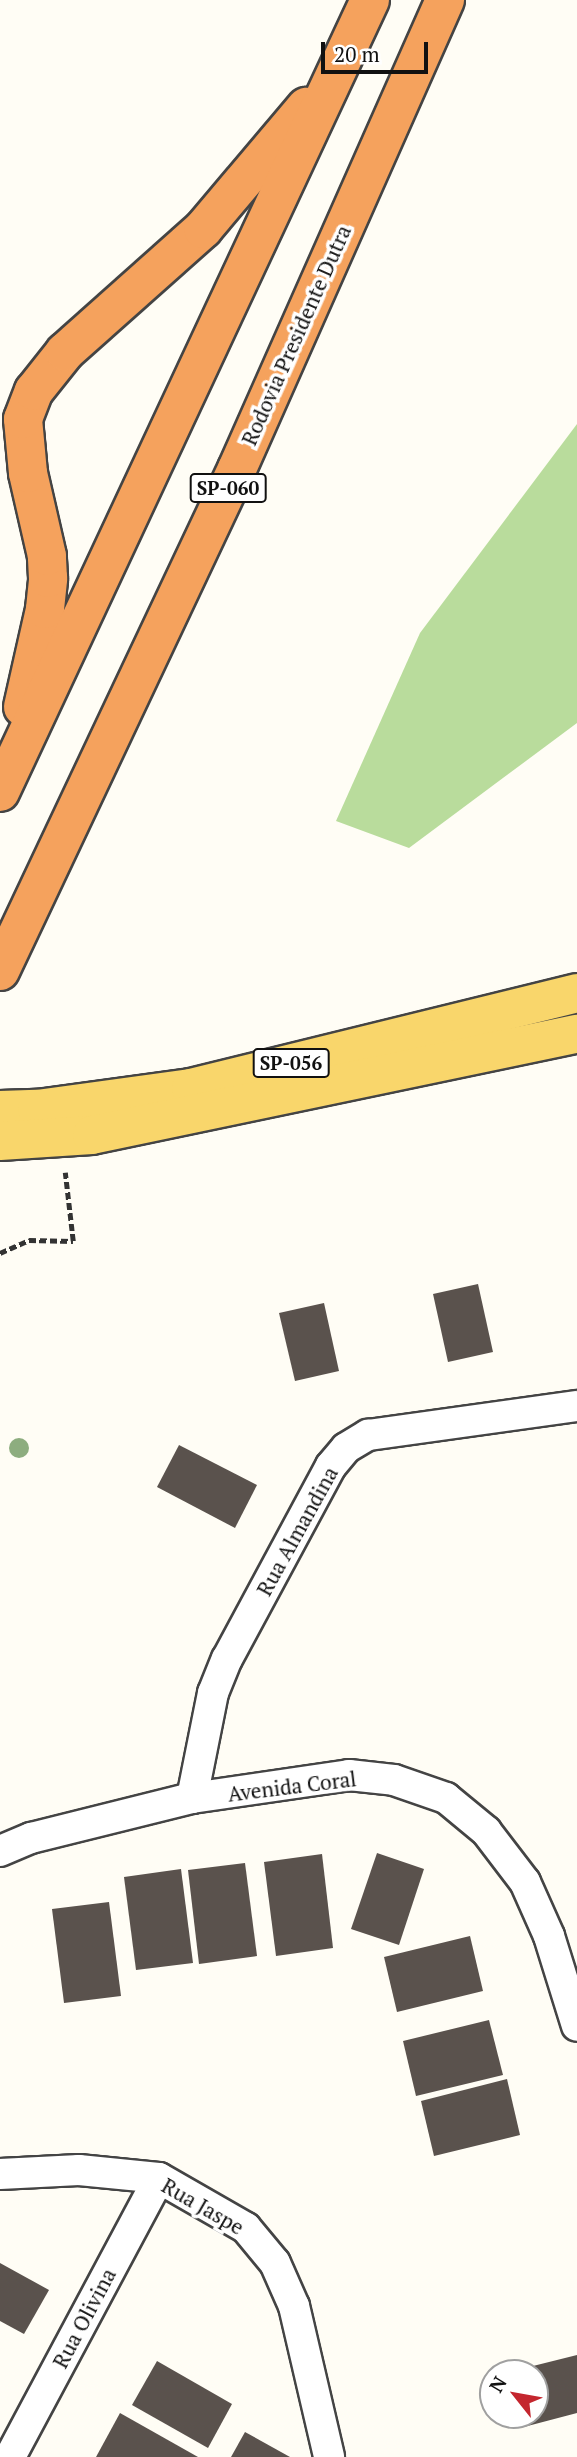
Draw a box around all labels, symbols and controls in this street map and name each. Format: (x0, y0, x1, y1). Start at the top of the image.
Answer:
scale bar (325, 28, 432, 72)
text: 20 m (334, 40, 380, 68)
street label: Rodovia Presidente Dutra (236, 221, 356, 449)
road number: SP-060 (190, 472, 266, 503)
road number: SP-056 (252, 1048, 330, 1078)
street label: Rua Almandina (251, 1462, 343, 1600)
street label: Avenida Coral (226, 1766, 358, 1806)
street label: Rua Jaspe (158, 2172, 248, 2240)
street label: Rua Olivina (47, 2264, 121, 2372)
north arrow (479, 2359, 549, 2429)
text: N (483, 2371, 512, 2397)

